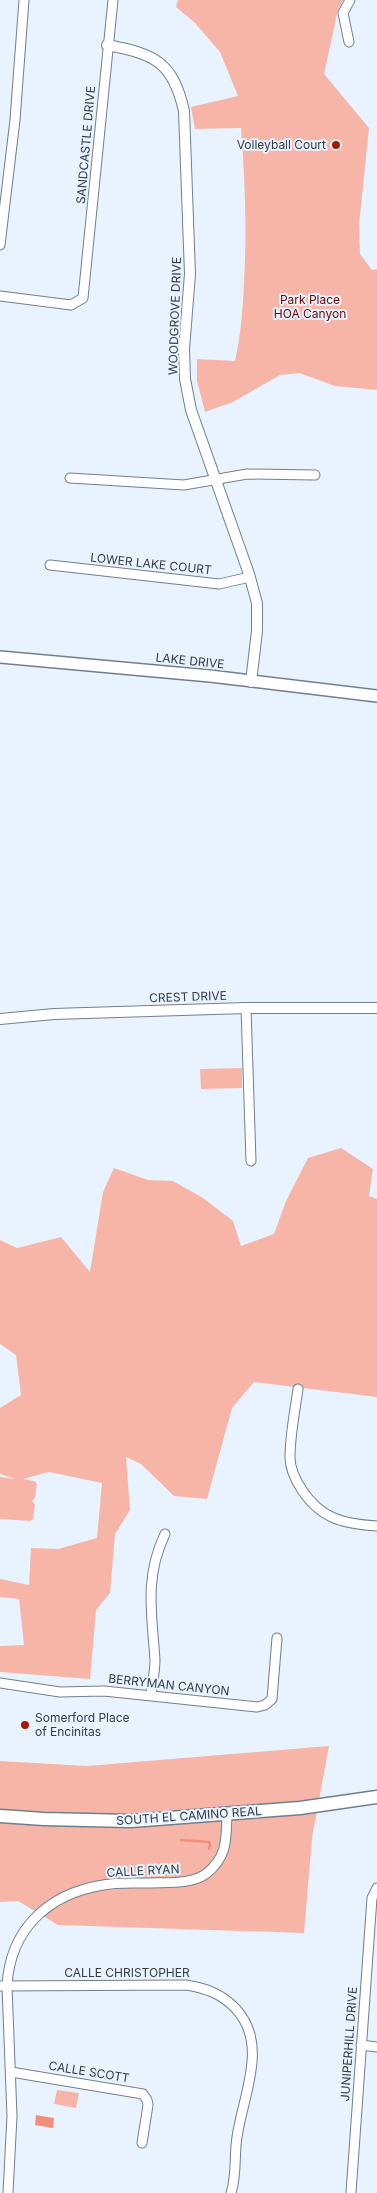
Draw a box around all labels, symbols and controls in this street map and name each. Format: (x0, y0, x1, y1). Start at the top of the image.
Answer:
street label: SANDCASTLE DRIVE (73, 85, 98, 205)
place label: Volleyball Court (237, 137, 326, 152)
marker: Volleyball Court (330, 139, 342, 151)
street label: WOODGROVE DRIVE (165, 257, 184, 375)
park label: Park Place HOA Canyon (274, 292, 346, 321)
street label: LOWER LAKE COURT (90, 550, 213, 577)
street label: LAKE DRIVE (155, 649, 225, 672)
street label: CREST DRIVE (149, 988, 227, 1005)
street label: BERRYMAN CANYON (108, 1671, 230, 1698)
place label: Somerford Place of Encinitas (35, 1710, 130, 1739)
marker: Somerford Place of Encinitas (19, 1719, 31, 1731)
street label: SOUTH EL CAMINO REAL (116, 1803, 262, 1828)
street label: CALLE RYAN (106, 1861, 180, 1880)
street label: CALLE CHRISTOPHER (64, 1965, 190, 1980)
street label: JUNIPERHILL DRIVE (337, 1986, 360, 2102)
street label: CALLE SCOTT (48, 2058, 131, 2085)

